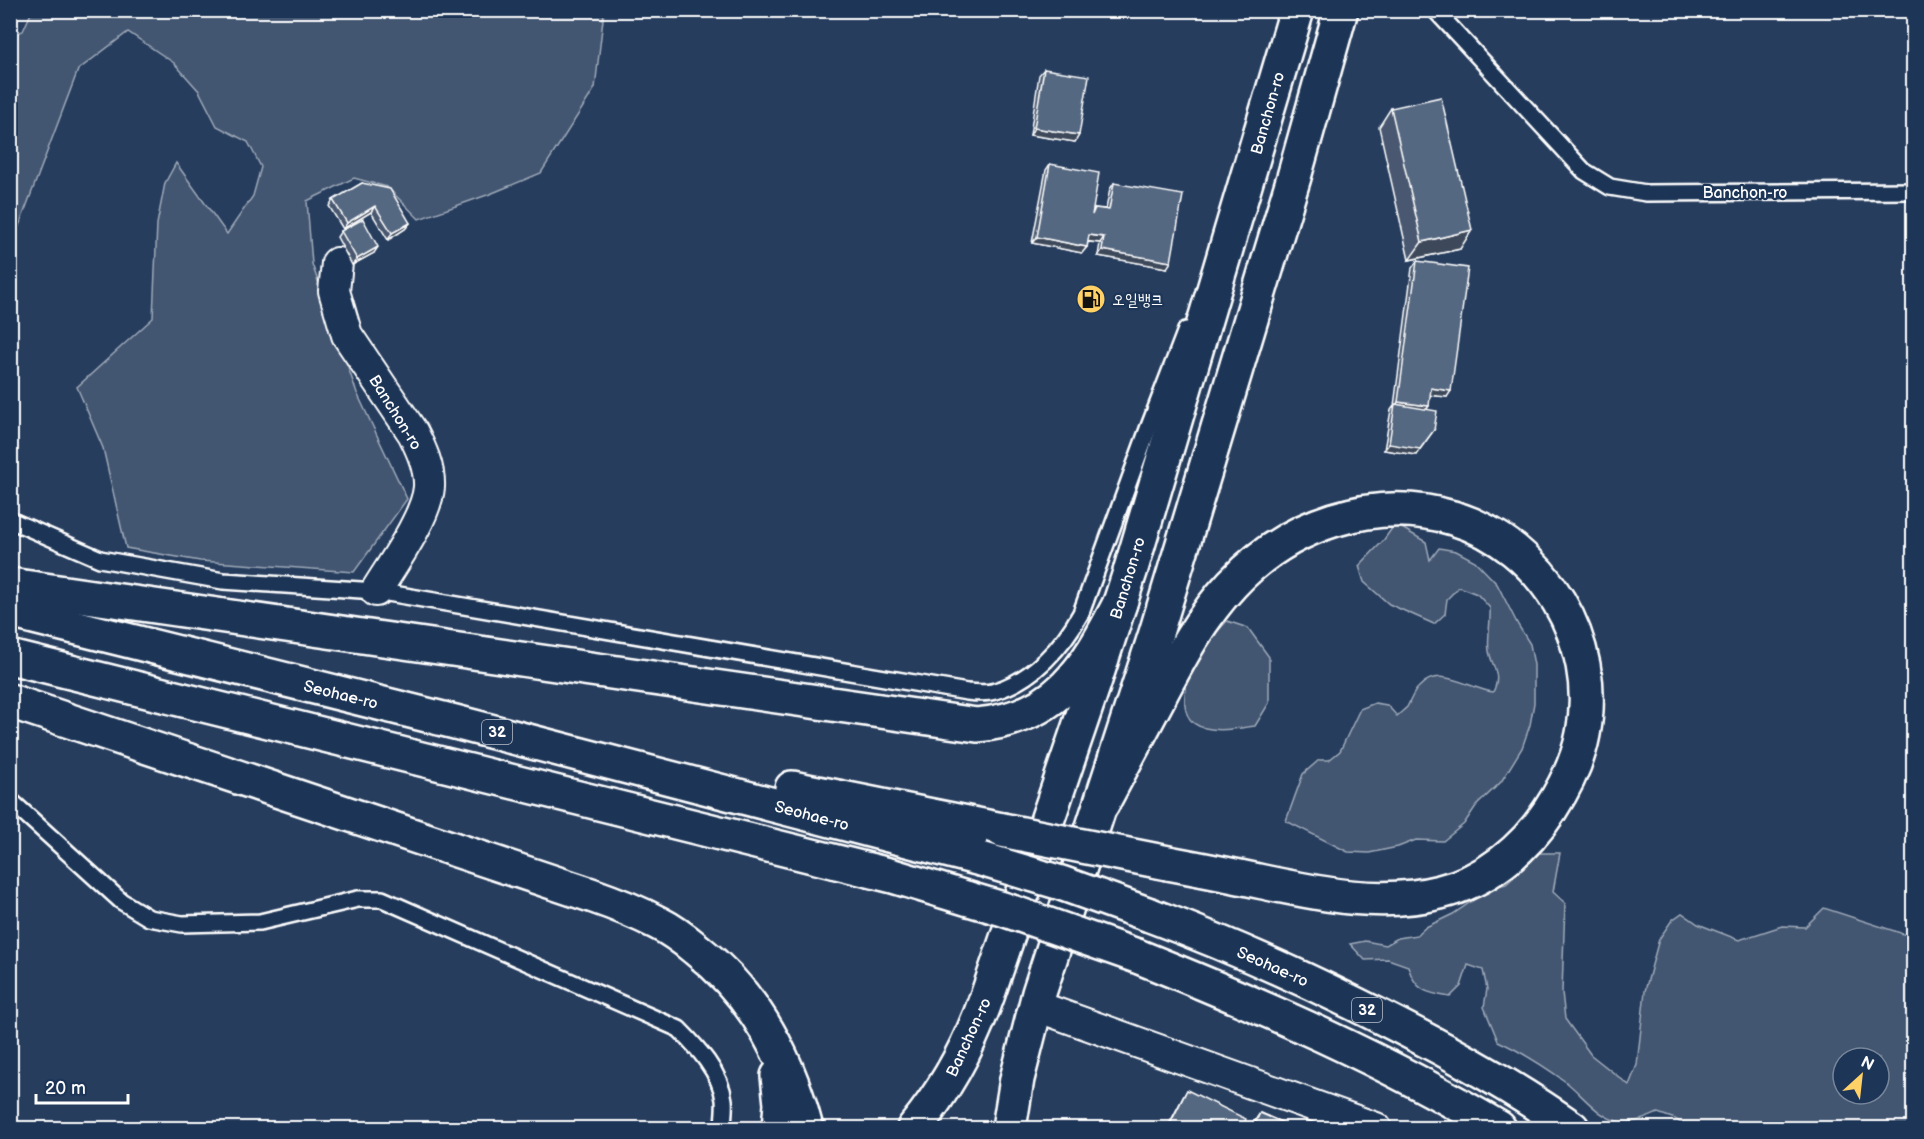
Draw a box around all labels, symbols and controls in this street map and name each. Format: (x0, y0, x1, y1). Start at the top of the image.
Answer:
street label: Banchon-ro (1248, 70, 1289, 157)
street label: Banchon-ro (1703, 184, 1787, 203)
fuel station icon: 오일뱅크 (1075, 283, 1107, 315)
place label: 오일뱅크 (1112, 291, 1164, 310)
street label: Banchon-ro (364, 372, 425, 454)
street label: Banchon-ro (1107, 535, 1150, 622)
street label: Seohae-ro (301, 677, 380, 714)
road number: 32 (482, 720, 512, 744)
street label: Seohae-ro (772, 797, 851, 835)
street label: Seohae-ro (1234, 943, 1311, 992)
street label: Banchon-ro (943, 995, 996, 1080)
road number: 32 (1352, 998, 1382, 1022)
north arrow (1831, 1046, 1891, 1106)
text: N (1857, 1053, 1877, 1075)
scale bar (36, 1067, 128, 1105)
text: 20 m (45, 1078, 86, 1099)

